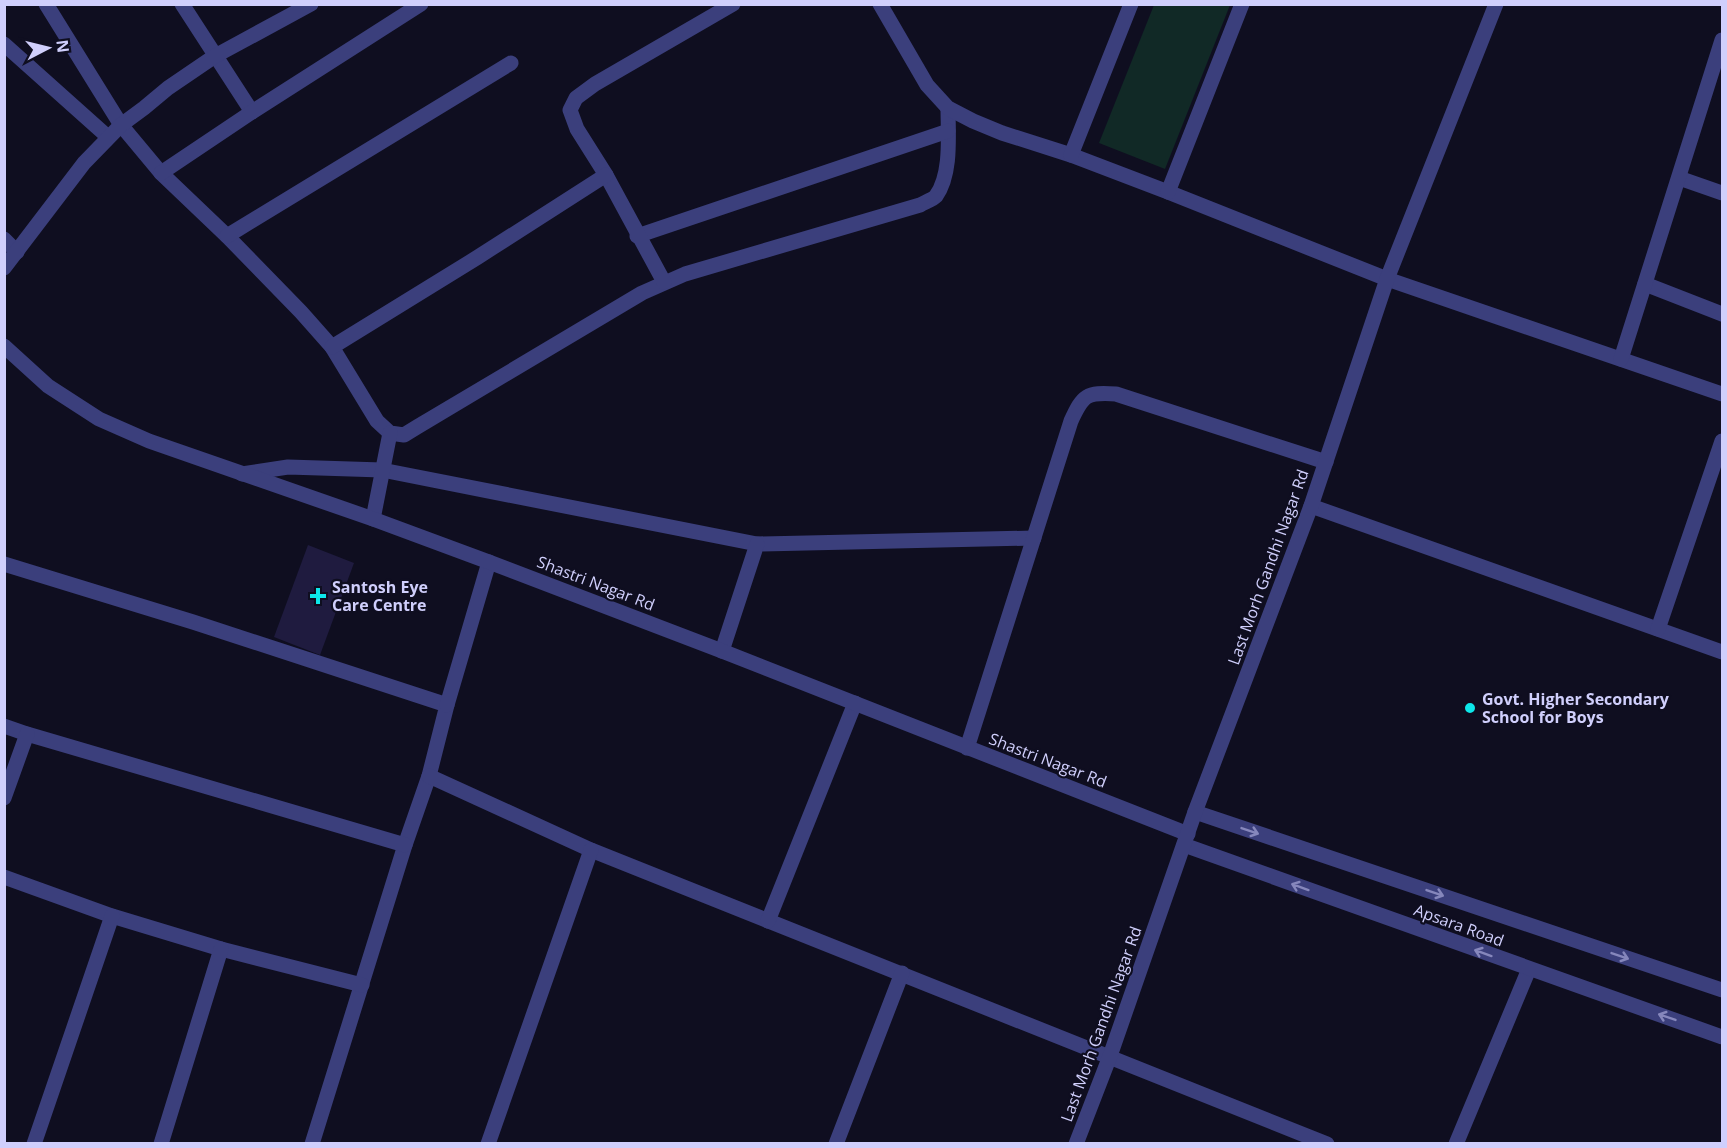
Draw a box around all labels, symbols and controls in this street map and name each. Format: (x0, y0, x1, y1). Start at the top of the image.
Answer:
north arrow (18, 18, 78, 78)
text: N (51, 38, 75, 54)
street label: Last Morh Gandhi Nagar Rd (1222, 466, 1314, 668)
street label: Shastri Nagar Rd (534, 550, 658, 616)
place label: Santosh Eye Care Centre (332, 576, 428, 616)
marker: Santosh Eye Care Centre (309, 587, 327, 605)
place label: Govt. Higher Secondary School for Boys (1482, 688, 1670, 728)
marker: Govt. Higher Secondary School for Boys (1463, 701, 1477, 715)
street label: Shastri Nagar Rd (986, 727, 1110, 793)
one-way arrow (1240, 826, 1259, 837)
one-way arrow (1291, 880, 1310, 891)
one-way arrow (1425, 889, 1444, 900)
street label: Apsara Road (1411, 899, 1507, 951)
street label: Last Morh Gandhi Nagar Rd (1055, 923, 1147, 1125)
one-way arrow (1475, 946, 1493, 957)
one-way arrow (1610, 951, 1629, 962)
one-way arrow (1658, 1011, 1677, 1022)

